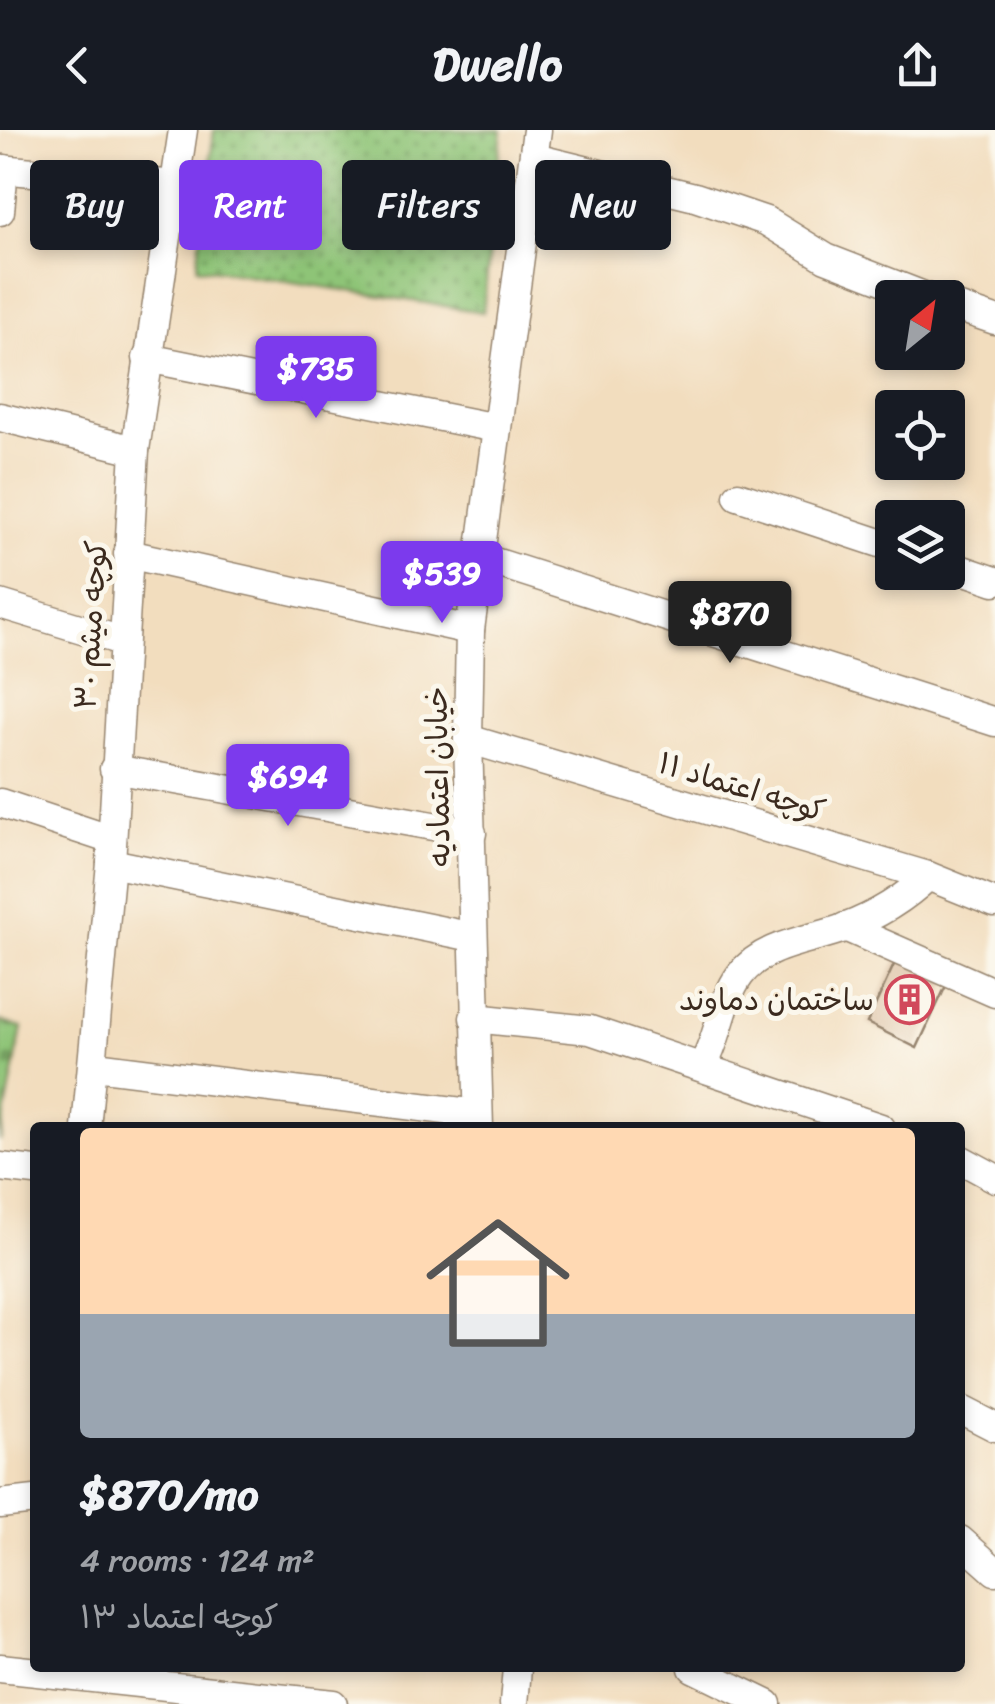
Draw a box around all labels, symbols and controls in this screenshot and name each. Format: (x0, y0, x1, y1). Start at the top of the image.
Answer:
text: Dwello (433, 25, 562, 105)
icon: back (50, 38, 105, 93)
icon: share (890, 38, 945, 93)
chip: Buy (30, 160, 159, 250)
chip: Rent (179, 160, 322, 250)
chip: Filters (342, 160, 515, 250)
chip: New (535, 160, 671, 250)
north arrow (875, 280, 965, 370)
map controls (875, 280, 965, 590)
pin: $735 (257, 336, 375, 421)
text: $735 (278, 340, 354, 397)
button: locate (875, 390, 965, 480)
button: layers (875, 500, 965, 590)
street label: کوچه میثم ۳۰ (58, 539, 124, 711)
pin: $539 (383, 541, 501, 626)
text: $539 (403, 545, 481, 602)
pin: $870 (671, 581, 789, 666)
text: $870 (690, 585, 770, 642)
street label: خیابان اعتمادیه (409, 686, 467, 868)
street label: کوچه اعتماد ۱۱ (652, 736, 832, 838)
pin: $694 (229, 744, 347, 829)
text: $694 (248, 748, 328, 805)
place label: ساختمان دماوند (679, 973, 874, 1027)
building icon: ساختمان دماوند (883, 974, 935, 1026)
icon: home (408, 1193, 588, 1373)
text: $870/mo (80, 1458, 259, 1532)
text: 4 rooms · 124 m² (80, 1532, 315, 1589)
text: کوچه اعتماد ۱۳ (80, 1589, 279, 1646)

